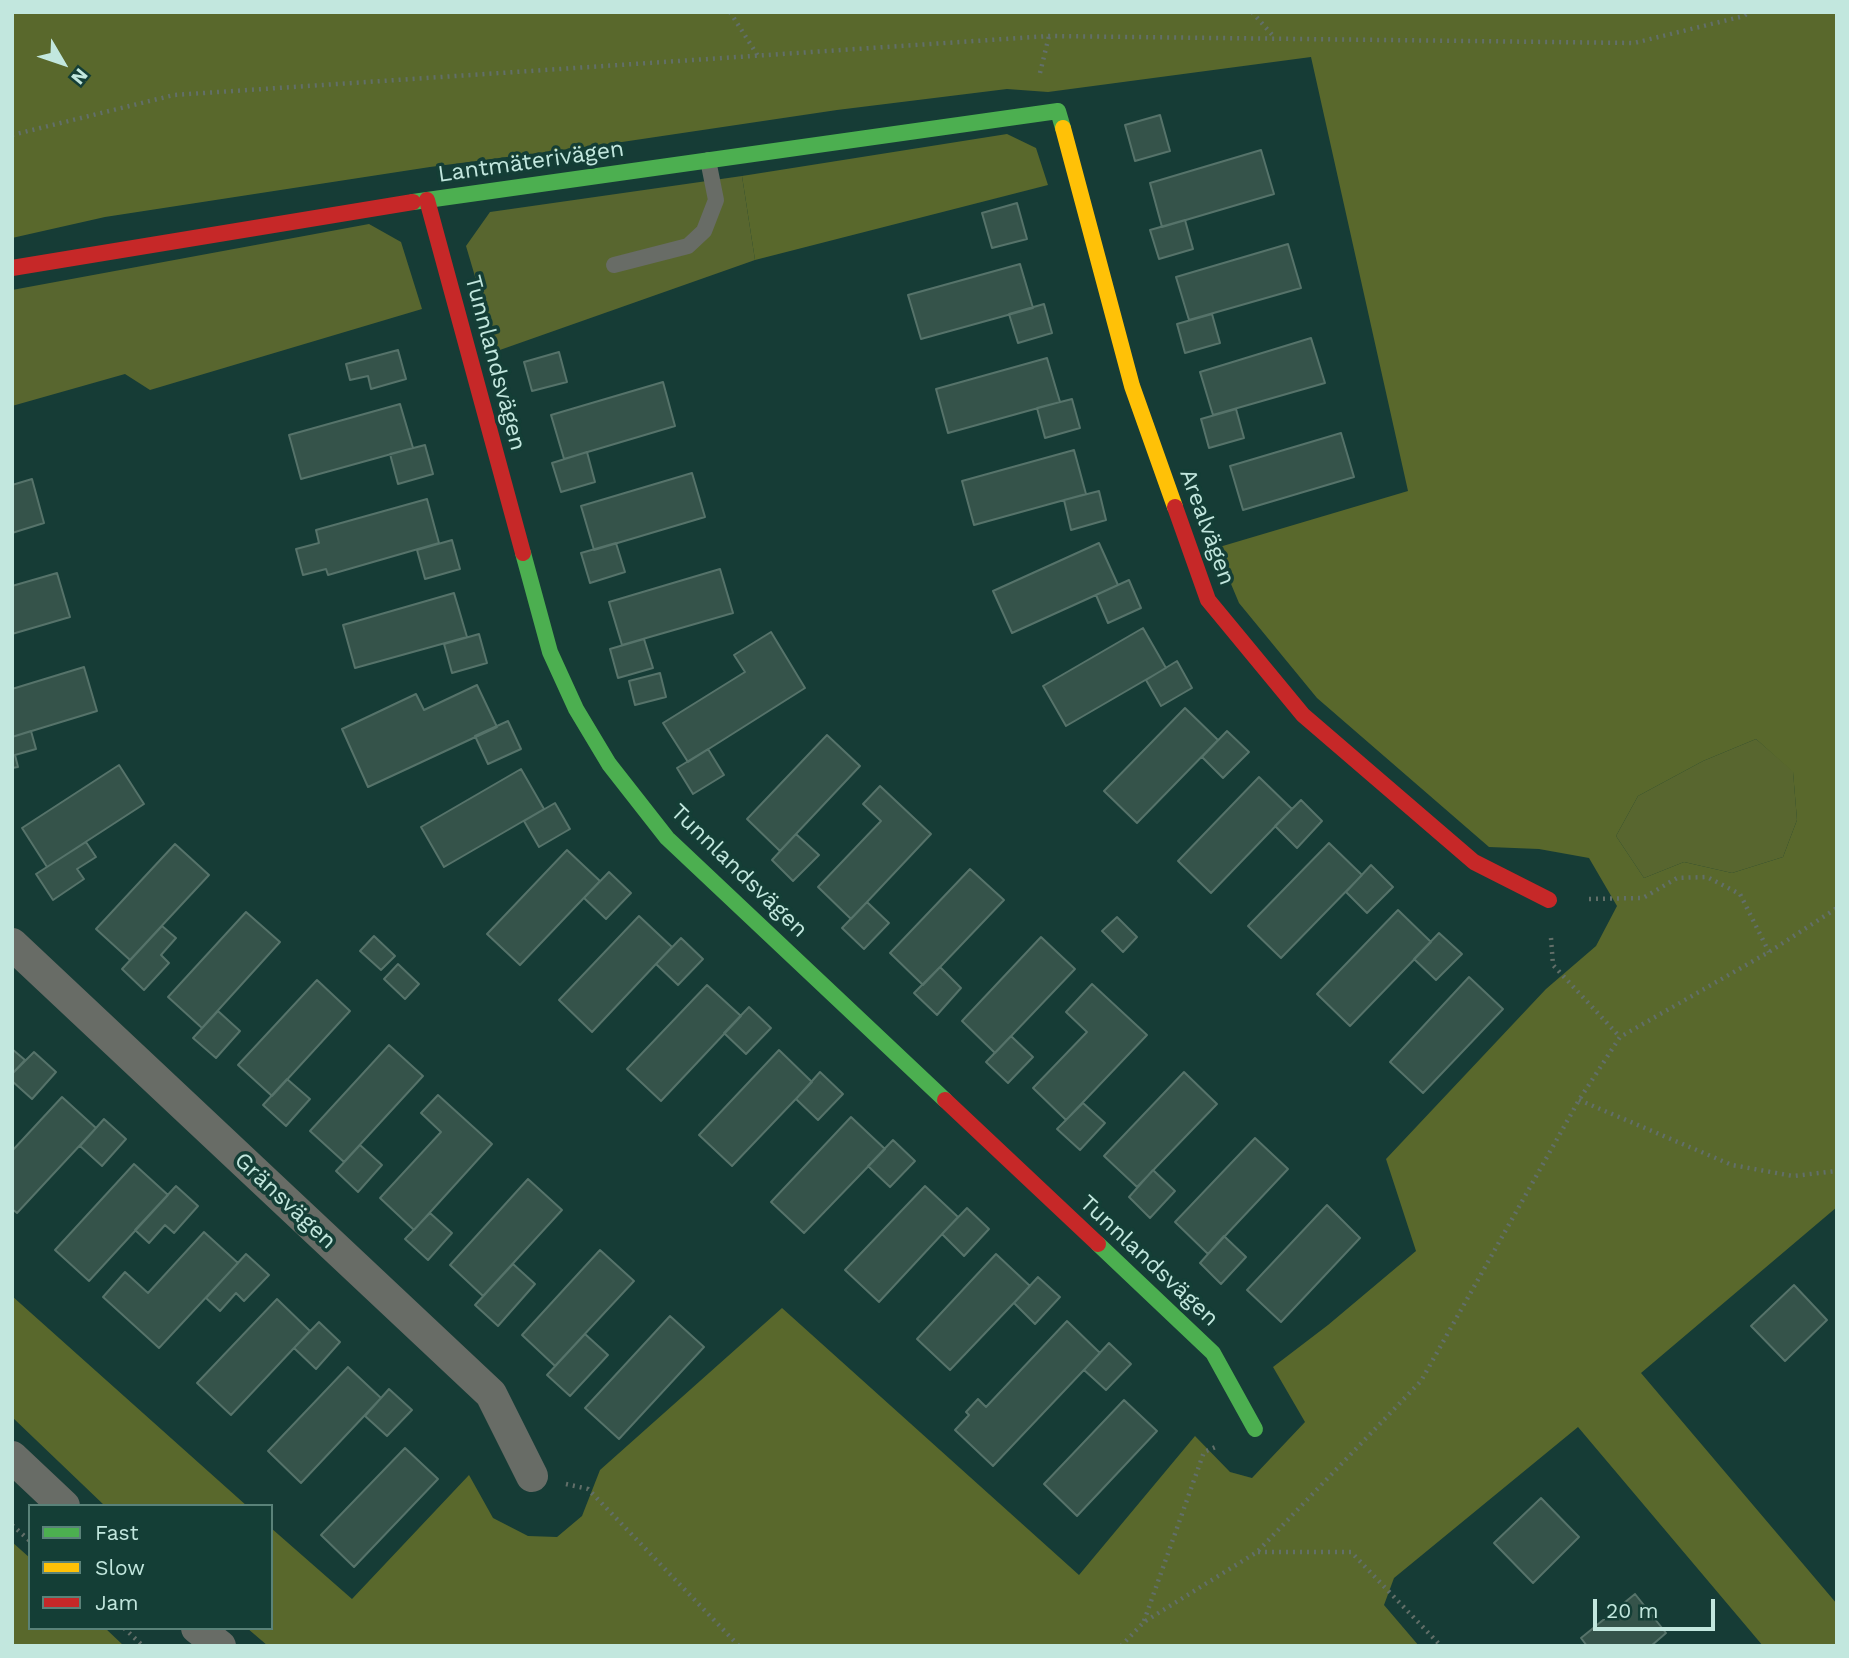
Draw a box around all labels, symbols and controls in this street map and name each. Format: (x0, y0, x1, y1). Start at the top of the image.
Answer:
north arrow (28, 28, 98, 98)
text: N (66, 64, 93, 89)
street label: Lantmäterivägen (436, 135, 626, 189)
street label: Tunnlandsvägen (458, 272, 532, 454)
street label: Arealvägen (1173, 465, 1241, 589)
street label: Tunnlandsvägen (665, 799, 813, 943)
street label: Gränsvägen (228, 1147, 342, 1255)
street label: Tunnlandsvägen (1074, 1190, 1224, 1332)
legend (28, 1504, 273, 1630)
text: Fast (95, 1520, 139, 1545)
text: Slow (95, 1555, 145, 1580)
scale bar (1597, 1584, 1720, 1628)
text: Jam (95, 1590, 138, 1615)
text: 20 m (1606, 1598, 1658, 1623)

